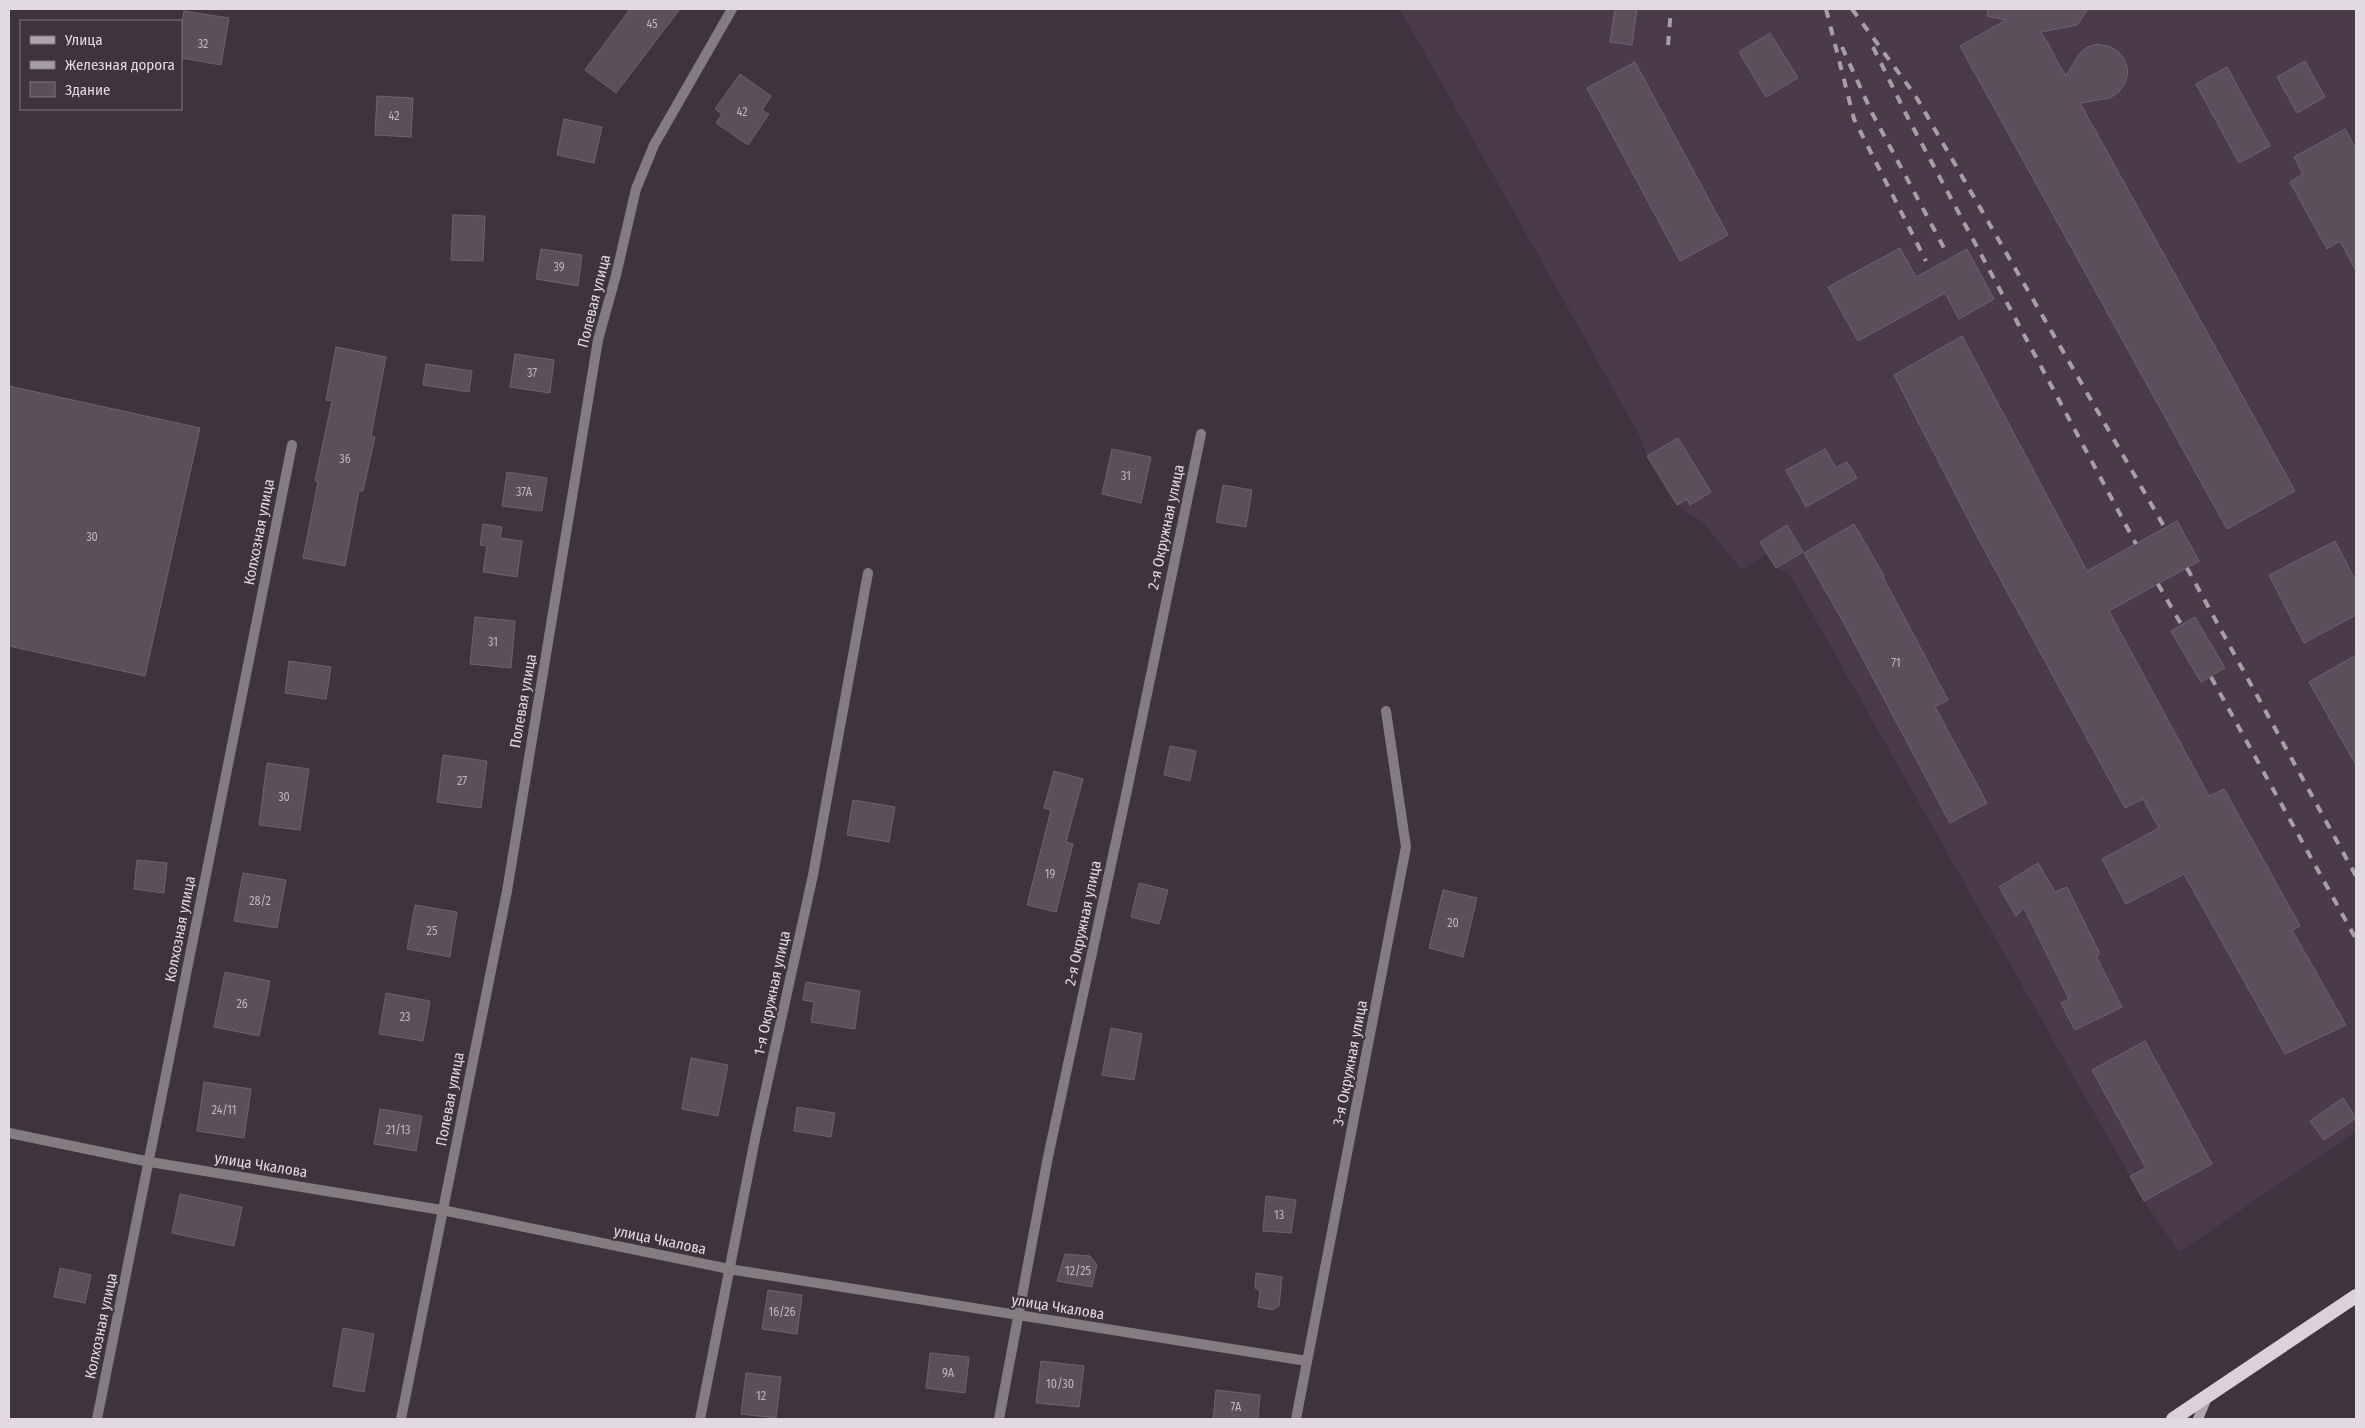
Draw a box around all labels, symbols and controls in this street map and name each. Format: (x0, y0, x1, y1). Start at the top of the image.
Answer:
house number: 45 (646, 17, 658, 31)
legend (20, 20, 182, 110)
text: Улица (64, 31, 103, 49)
house number: 32 (198, 37, 208, 51)
text: Железная дорога (65, 56, 175, 74)
text: Здание (65, 81, 111, 99)
house number: 42 (737, 105, 747, 119)
house number: 42 (389, 109, 399, 123)
street label: Полевая улица (574, 253, 614, 349)
house number: 39 (553, 260, 565, 274)
house number: 37 (527, 366, 537, 380)
house number: 36 (339, 452, 351, 466)
street label: 2-я Окружная улица (1144, 463, 1188, 591)
house number: 31 (1121, 469, 1131, 483)
street label: Колхозная улица (240, 477, 278, 587)
house number: 37А (516, 485, 533, 499)
house number: 30 (86, 530, 98, 544)
house number: 31 (488, 635, 498, 649)
street label: Полевая улица (506, 653, 540, 749)
house number: 71 (1891, 656, 1901, 670)
house number: 27 (457, 774, 467, 788)
house number: 30 (278, 790, 290, 804)
street label: 2-я Окружная улица (1061, 859, 1105, 987)
house number: 19 (1045, 867, 1055, 881)
street label: Колхозная улица (161, 874, 199, 984)
house number: 28/2 (249, 894, 271, 908)
house number: 20 (1447, 916, 1459, 930)
house number: 25 (427, 924, 438, 938)
street label: 1-я Окружная улица (750, 929, 794, 1057)
house number: 26 (236, 997, 248, 1011)
street label: 3-я Окружная улица (1329, 999, 1371, 1127)
house number: 23 (400, 1010, 410, 1024)
street label: Полевая улица (432, 1051, 468, 1147)
house number: 24/11 (212, 1103, 236, 1117)
house number: 21/13 (386, 1123, 410, 1137)
street label: улица Чкалова (213, 1149, 309, 1181)
house number: 13 (1274, 1208, 1284, 1222)
street label: улица Чкалова (612, 1221, 708, 1259)
house number: 12/25 (1065, 1264, 1091, 1278)
street label: Колхозная улица (81, 1271, 121, 1381)
street label: улица Чкалова (1010, 1291, 1106, 1323)
house number: 16/26 (769, 1305, 795, 1319)
house number: 9А (942, 1366, 955, 1380)
house number: 10/30 (1046, 1377, 1074, 1391)
house number: 12 (756, 1389, 766, 1403)
house number: 7А (1231, 1400, 1242, 1414)

